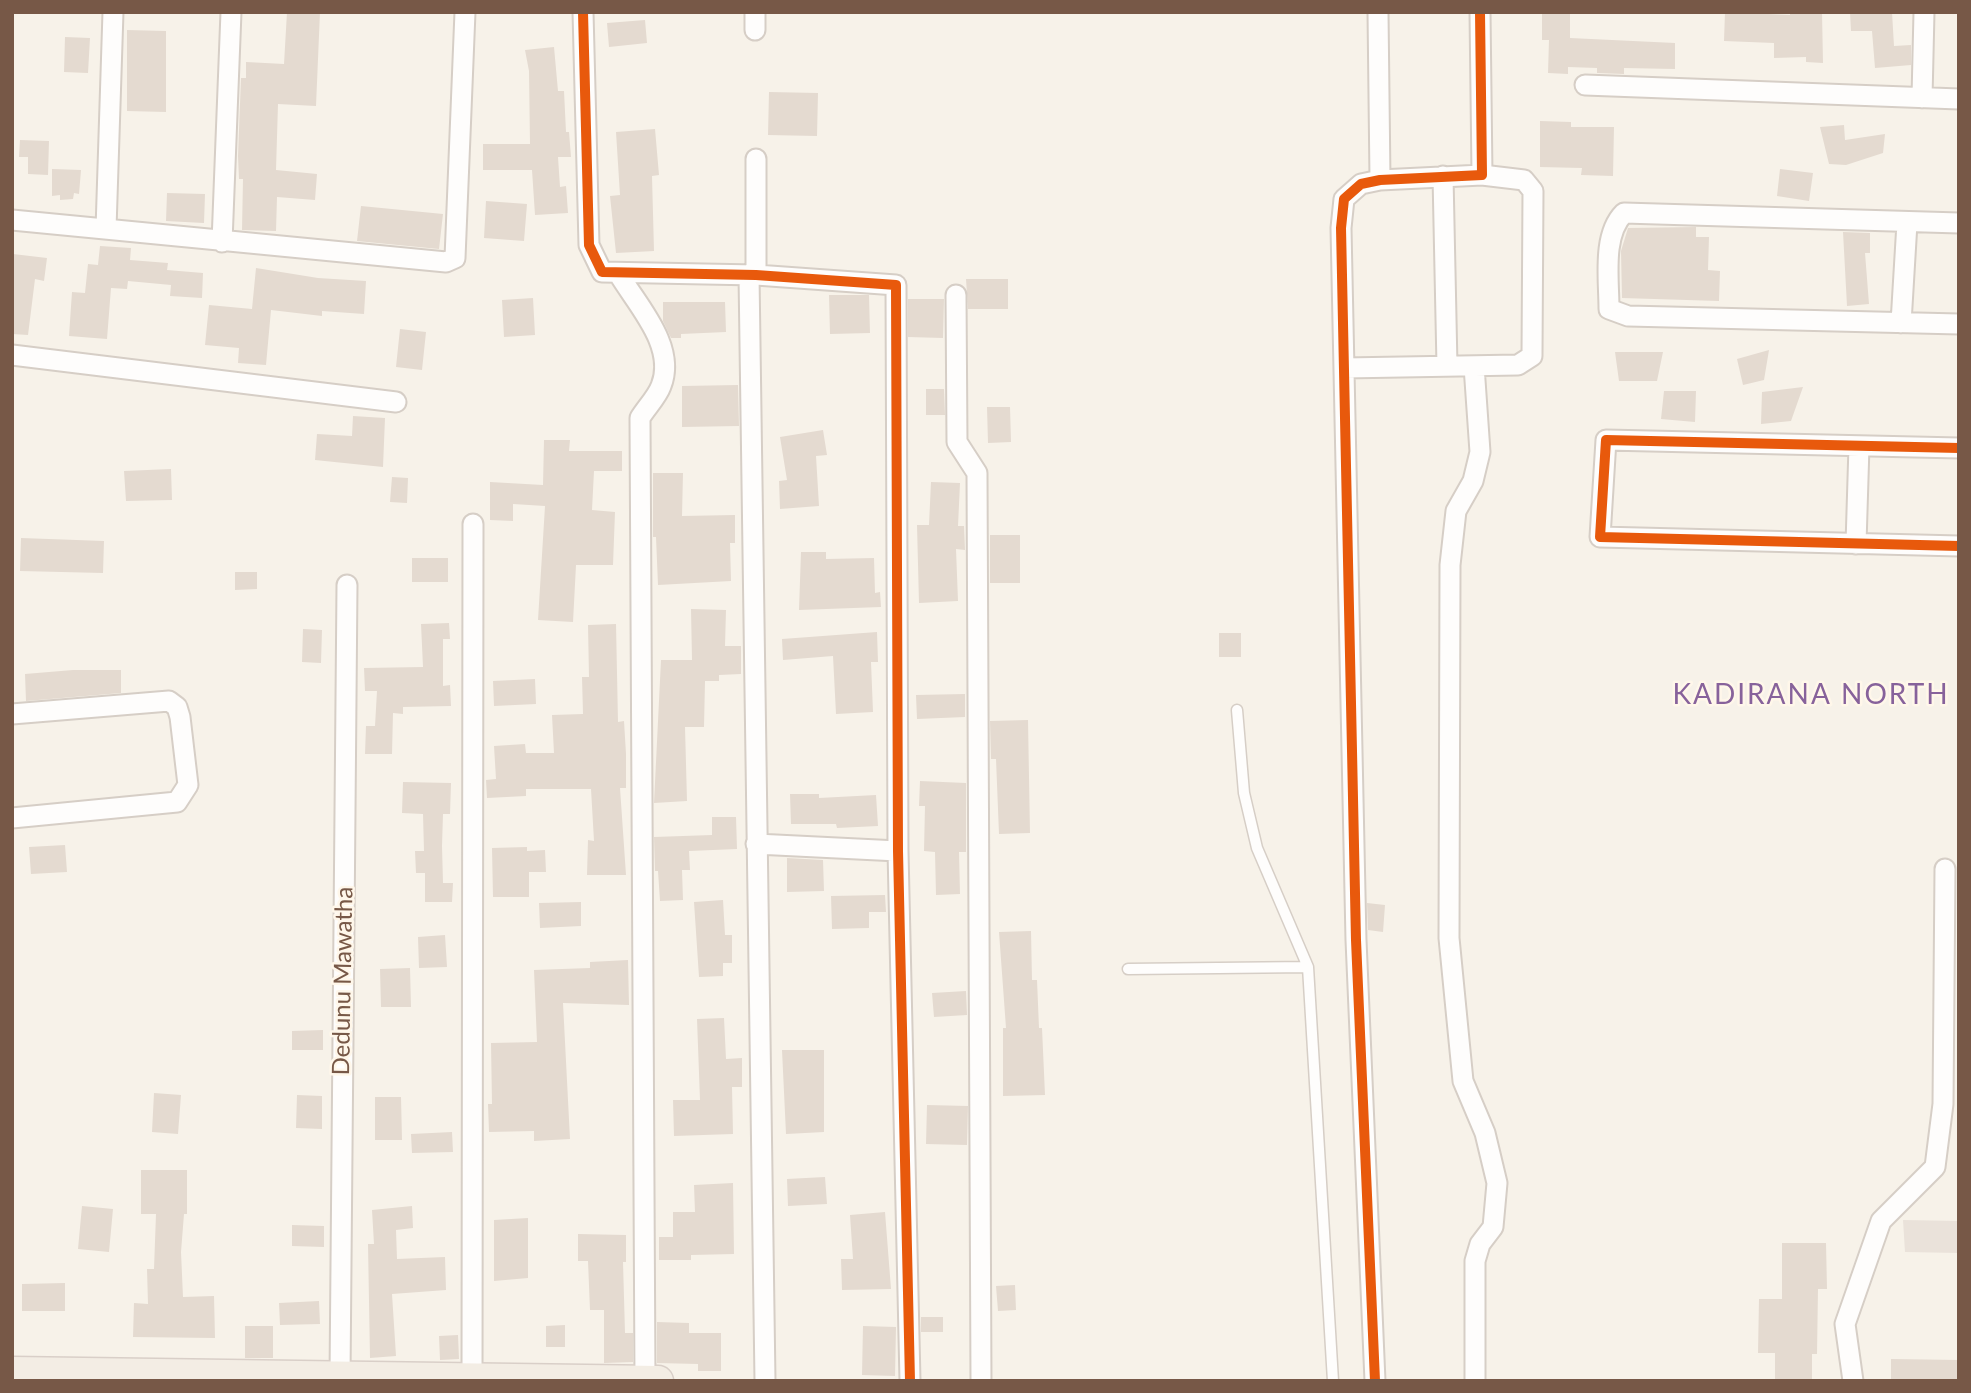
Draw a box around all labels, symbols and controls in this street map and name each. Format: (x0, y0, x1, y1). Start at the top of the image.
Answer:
district label: KADIRANA NORTH (1674, 678, 1948, 712)
street label: Dedunu Mawatha (327, 886, 359, 1076)

